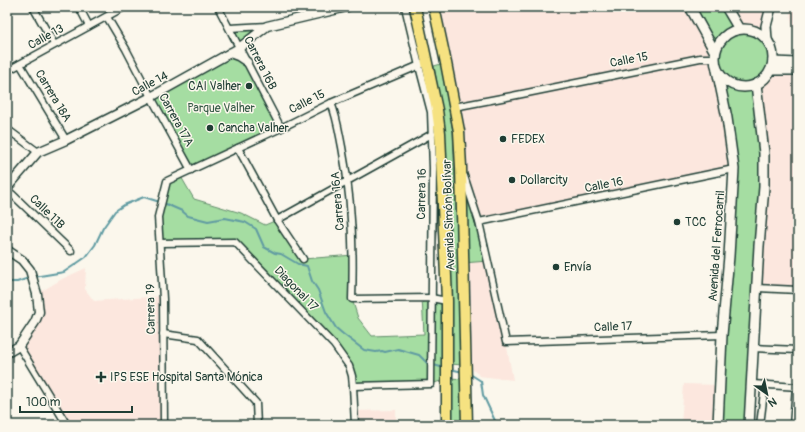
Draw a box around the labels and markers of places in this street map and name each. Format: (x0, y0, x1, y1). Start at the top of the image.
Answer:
place label: CAI Valher (188, 79, 242, 94)
marker: CAI Valher (244, 81, 254, 91)
place label: Cancha Valher (218, 121, 289, 136)
marker: Cancha Valher (205, 123, 215, 133)
place label: FEDEX (511, 132, 545, 147)
marker: FEDEX (498, 134, 508, 144)
place label: Dollarcity (520, 173, 568, 188)
marker: Dollarcity (507, 175, 517, 185)
place label: TCC (685, 215, 706, 230)
marker: TCC (672, 217, 682, 227)
place label: Envía (564, 260, 592, 275)
marker: Envía (551, 262, 561, 272)
place label: IPS ESE Hospital Santa Mónica (110, 370, 263, 385)
marker: IPS ESE Hospital Santa Mónica (95, 371, 107, 383)

